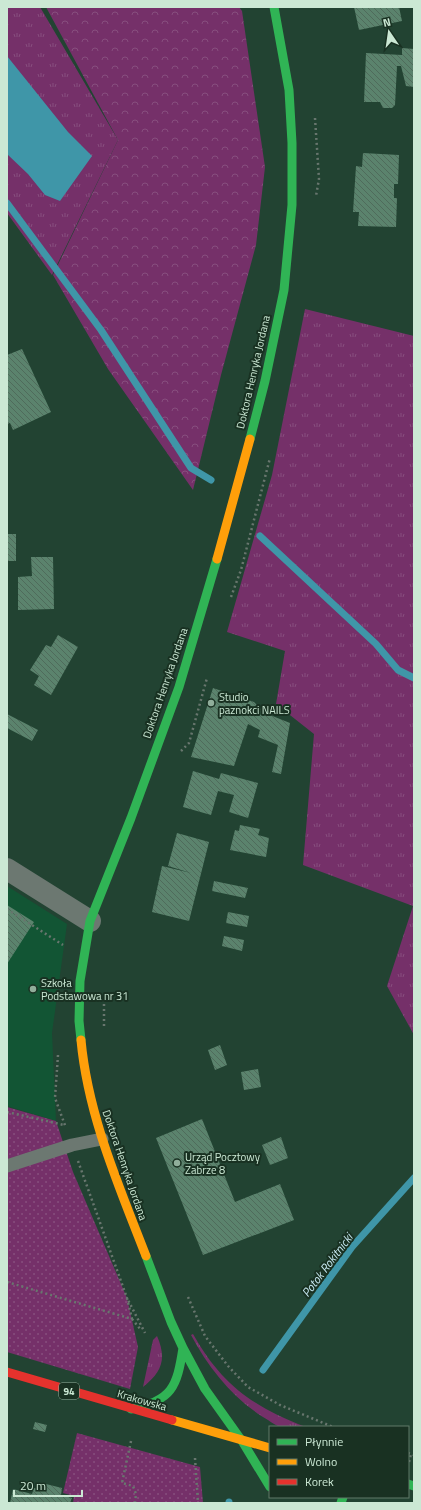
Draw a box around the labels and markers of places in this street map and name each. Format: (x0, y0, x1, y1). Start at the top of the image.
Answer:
place label: Studio paznokci NAILS (219, 689, 290, 718)
marker: Studio paznokci NAILS (206, 698, 216, 708)
place label: Szkoła Podstawowa nr 31 (41, 975, 128, 1004)
marker: Szkoła Podstawowa nr 31 (28, 984, 38, 994)
place label: Urząd Pocztowy Zabrze 8 (185, 1149, 261, 1178)
marker: Urząd Pocztowy Zabrze 8 (172, 1158, 182, 1168)

